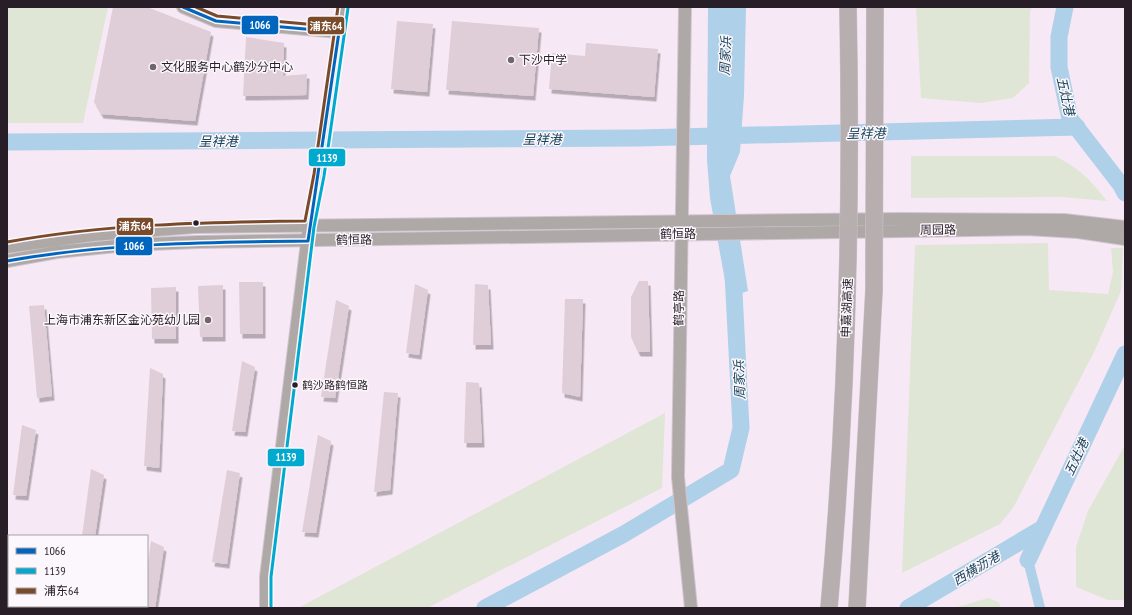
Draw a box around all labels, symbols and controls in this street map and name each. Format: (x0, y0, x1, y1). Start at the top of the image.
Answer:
line badge: 1066 (241, 15, 279, 35)
line badge: 浦东64 (307, 16, 345, 35)
text: 1066 (249, 18, 271, 32)
text: 浦东64 (310, 19, 343, 33)
water label: 周家浜 (716, 35, 735, 76)
place label: 下沙中学 (519, 52, 567, 67)
marker: 下沙中学 (506, 55, 516, 65)
place label: 文化服务中心鹤沙分中心 (161, 59, 293, 74)
marker: 文化服务中心鹤沙分中心 (148, 62, 158, 72)
water label: 五灶港 (1053, 75, 1079, 119)
water label: 呈祥港 (846, 125, 888, 142)
water label: 呈祥港 (522, 131, 563, 148)
water label: 呈祥港 (198, 133, 239, 150)
line badge: 1139 (308, 148, 346, 167)
text: 1139 (316, 151, 338, 165)
line badge: 浦东64 (116, 217, 154, 236)
unlabelled marker (191, 218, 201, 228)
text: 浦东64 (119, 219, 152, 233)
street label: 周园路 (920, 222, 956, 237)
street label: 鹤恒路 (660, 226, 696, 241)
street label: 鹤恒路 (336, 232, 372, 247)
line badge: 1066 (115, 236, 153, 256)
text: 1066 (123, 239, 145, 253)
street label: 申嘉湖高速 (838, 278, 855, 338)
street label: 鹤亭路 (671, 290, 686, 326)
place label: 上海市浦东新区金沁苑幼儿园 (44, 312, 200, 327)
marker: 上海市浦东新区金沁苑幼儿园 (203, 315, 213, 325)
water label: 周家浜 (730, 359, 749, 400)
place label: 鹤沙路鹤恒路 (302, 378, 368, 392)
marker: 鹤沙路鹤恒路 (290, 380, 300, 390)
water label: 五灶港 (1061, 434, 1093, 478)
line badge: 1139 (267, 448, 305, 467)
text: 1139 (275, 450, 297, 464)
legend (8, 535, 148, 607)
text: 1066 (44, 543, 66, 558)
water label: 西横沥港 (950, 547, 1005, 589)
text: 1139 (44, 563, 66, 578)
text: 浦东64 (44, 583, 79, 598)

